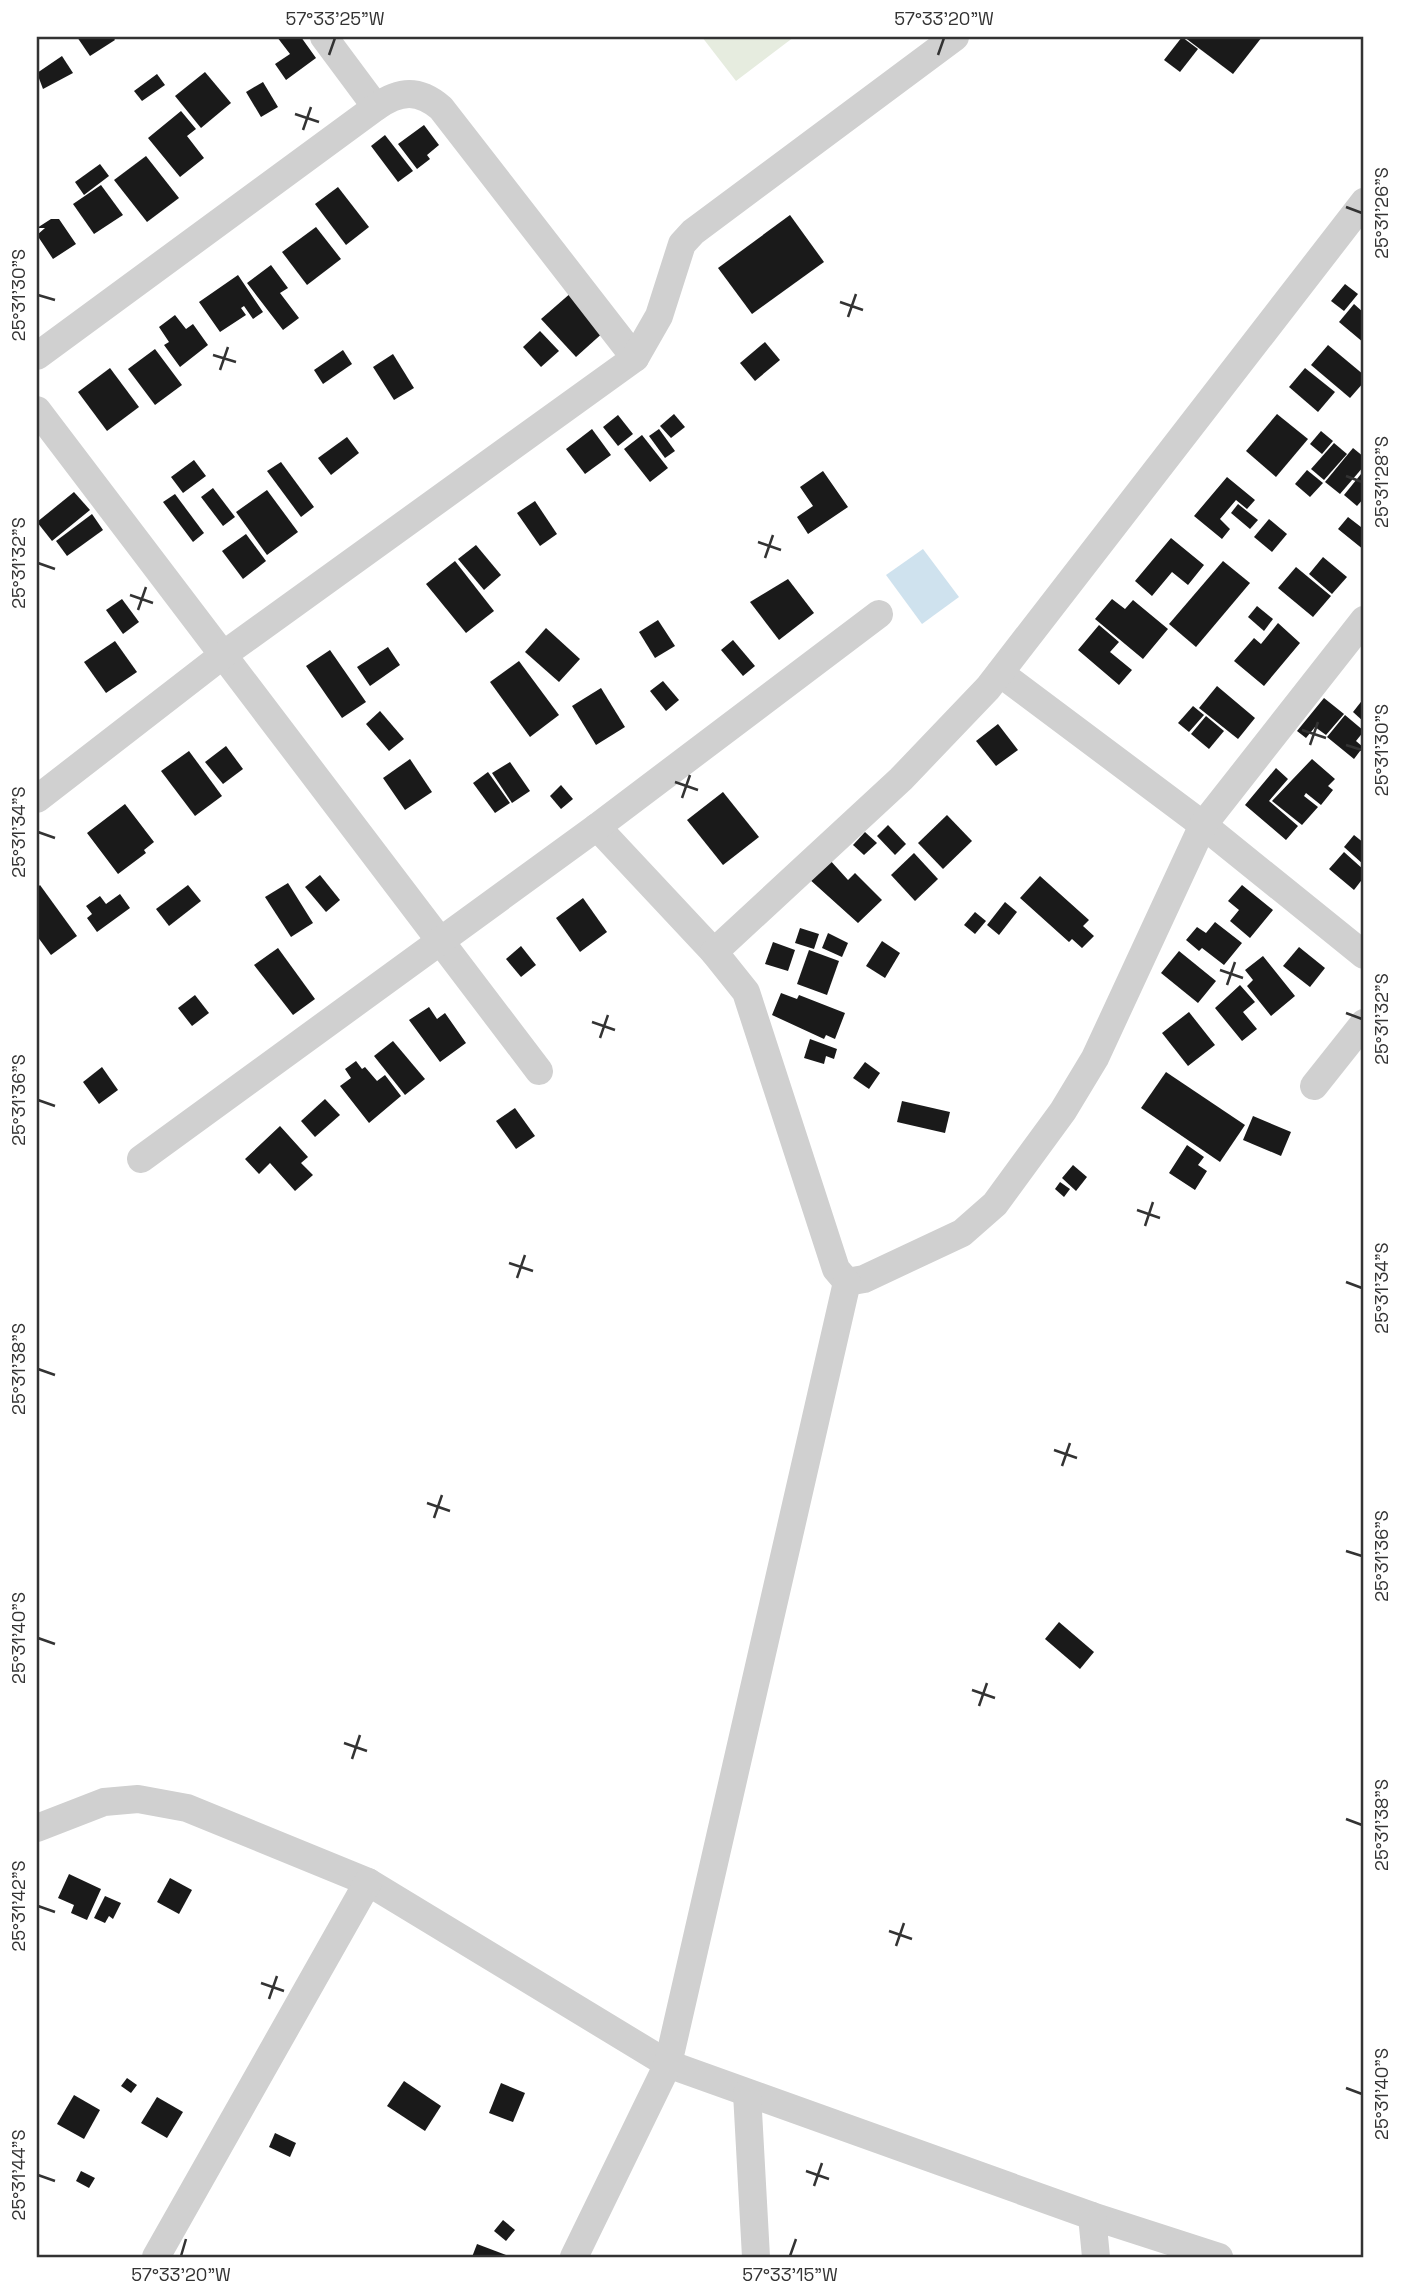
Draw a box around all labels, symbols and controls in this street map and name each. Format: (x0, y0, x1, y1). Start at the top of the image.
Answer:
text: 57°33'25"W (286, 7, 385, 30)
text: 57°33'20"W (894, 7, 994, 30)
text: 25°31'26"S (1370, 167, 1393, 259)
text: 25°31'30"S (7, 249, 30, 341)
text: 25°31'28"S (1370, 436, 1393, 528)
text: 25°31'32"S (7, 517, 30, 609)
text: 25°31'30"S (1370, 704, 1393, 796)
text: 25°31'34"S (7, 786, 30, 878)
text: 25°31'32"S (1370, 973, 1393, 1065)
text: 25°31'36"S (7, 1054, 30, 1146)
text: 25°31'34"S (1370, 1242, 1393, 1334)
text: 25°31'38"S (7, 1323, 30, 1415)
text: 25°31'36"S (1370, 1510, 1393, 1602)
text: 25°31'40"S (7, 1592, 30, 1684)
text: 25°31'38"S (1370, 1779, 1393, 1871)
text: 25°31'42"S (7, 1860, 30, 1952)
text: 25°31'40"S (1370, 2048, 1393, 2140)
text: 25°31'44"S (7, 2130, 30, 2220)
text: 57°33'20"W (131, 2263, 231, 2286)
text: 57°33'15"W (742, 2263, 838, 2286)

